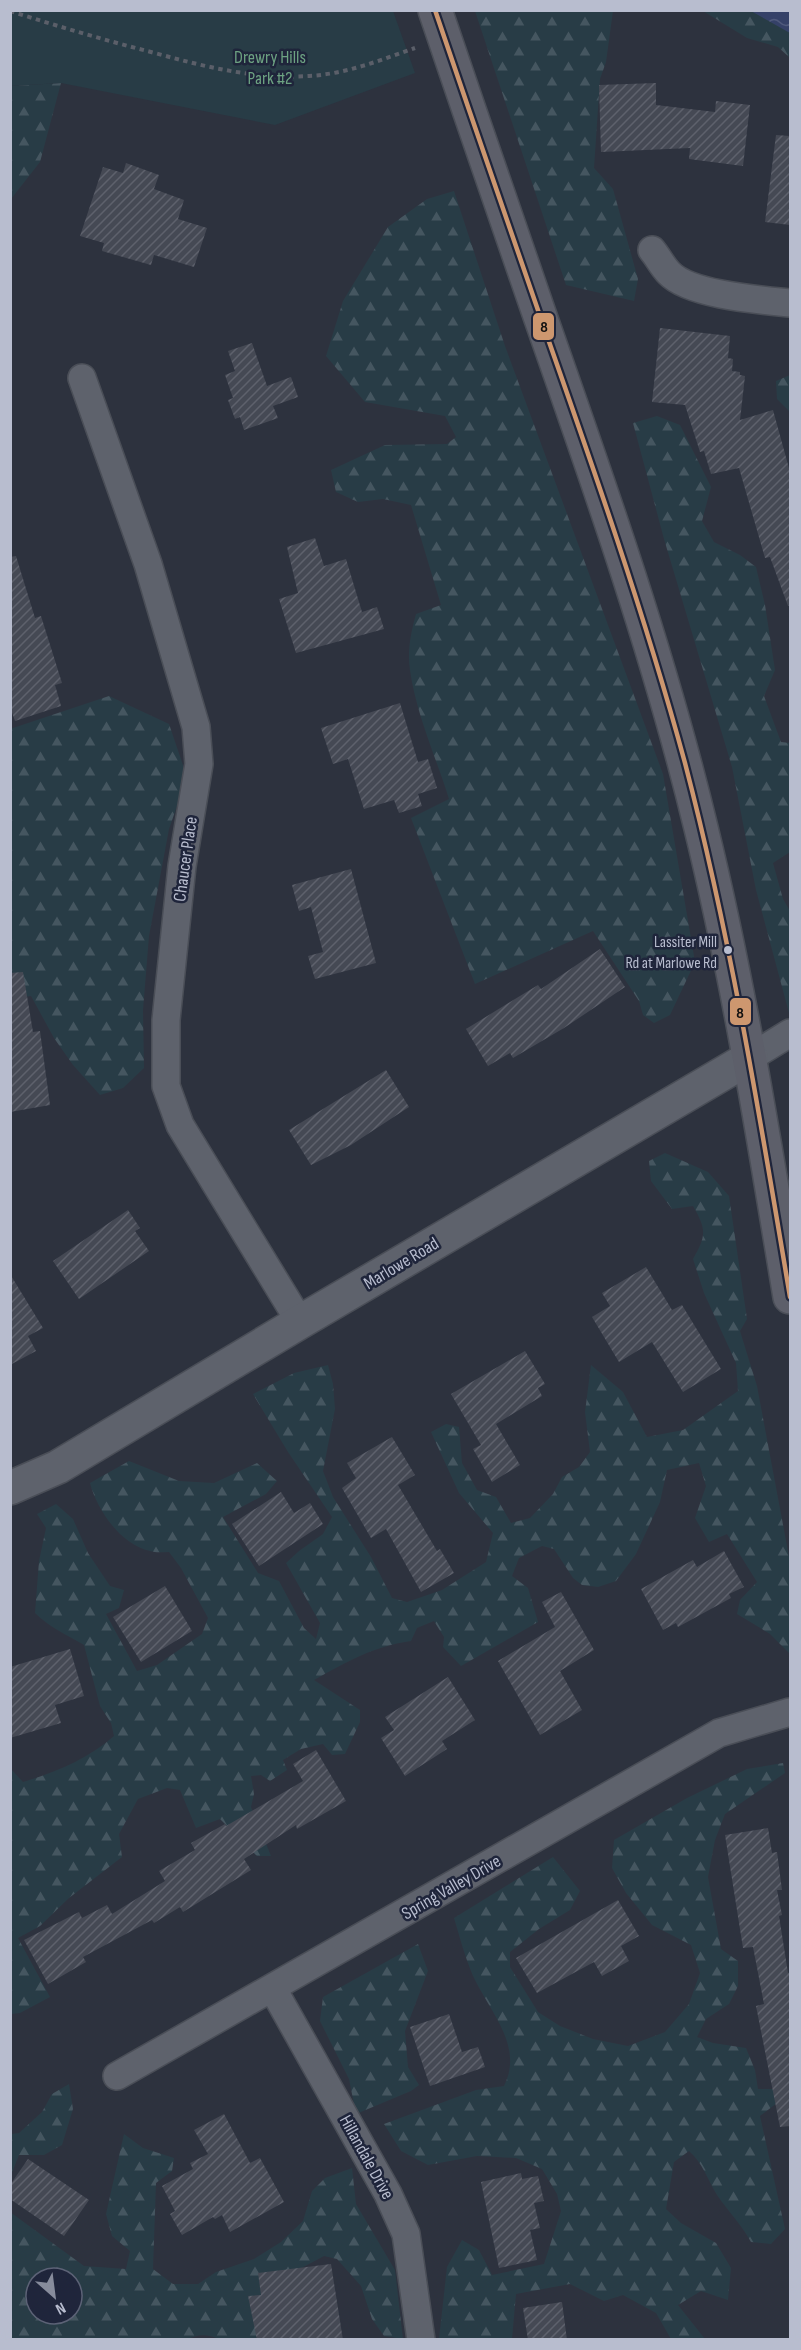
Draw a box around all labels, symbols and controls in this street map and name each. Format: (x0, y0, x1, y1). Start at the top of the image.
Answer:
park label: Drewry Hills Park #2 (234, 47, 306, 89)
line badge: 8 (532, 312, 555, 341)
text: 8 (540, 318, 548, 337)
street label: Chaucer Place (169, 815, 202, 903)
place label: Lassiter Mill Rd at Marlowe Rd (625, 933, 717, 973)
marker: Lassiter Mill Rd at Marlowe Rd (722, 944, 734, 956)
line badge: 8 (729, 997, 752, 1026)
text: 8 (736, 1004, 744, 1023)
street label: Marlowe Road (360, 1233, 443, 1294)
street label: Spring Valley Drive (398, 1851, 505, 1924)
street label: Hillandale Drive (335, 2111, 398, 2203)
north arrow (24, 2266, 84, 2326)
text: N (52, 2298, 69, 2318)

